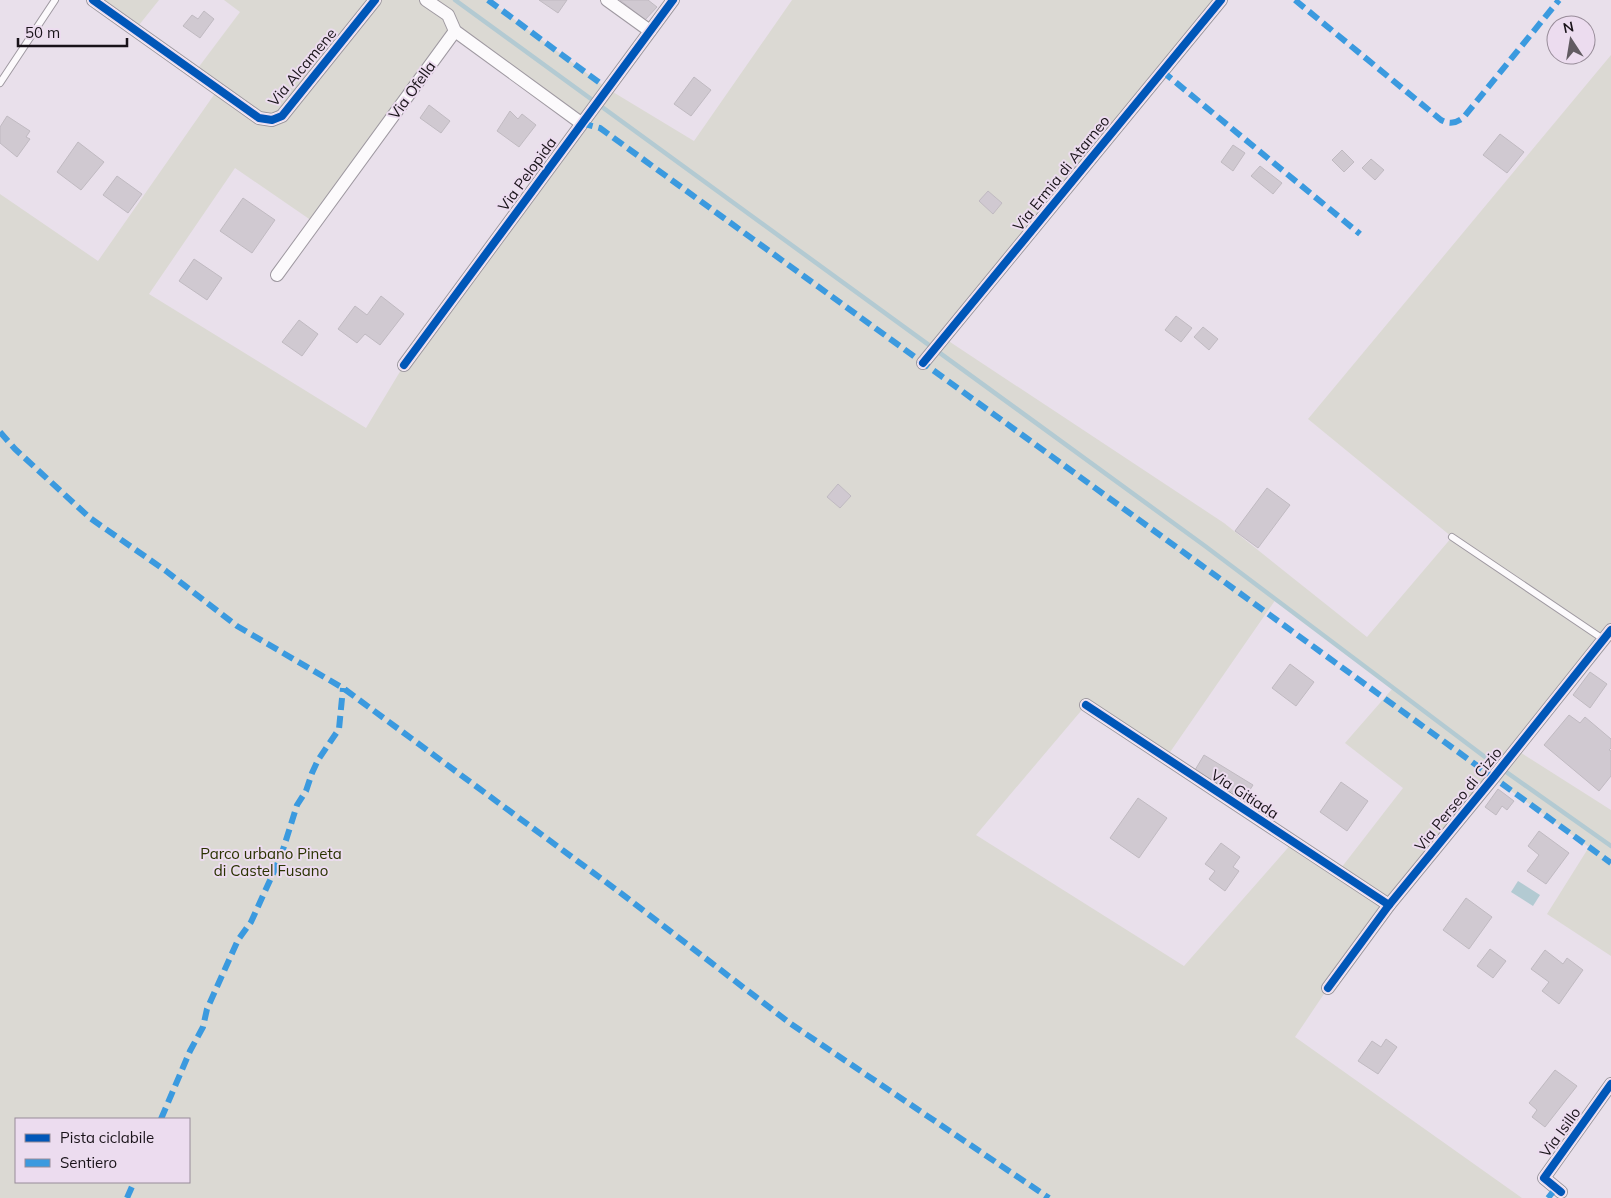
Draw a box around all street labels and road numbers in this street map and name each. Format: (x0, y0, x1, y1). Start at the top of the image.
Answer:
street label: Via Alcamene (264, 24, 340, 110)
street label: Via Ofella (384, 57, 440, 123)
street label: Via Ermia di Atarneo (1008, 111, 1114, 235)
street label: Via Pelopida (494, 133, 560, 215)
street label: Via Perseo di Cizio (1410, 743, 1506, 855)
street label: Via Gitiada (1207, 765, 1283, 823)
street label: Via Isillo (1535, 1103, 1585, 1161)

